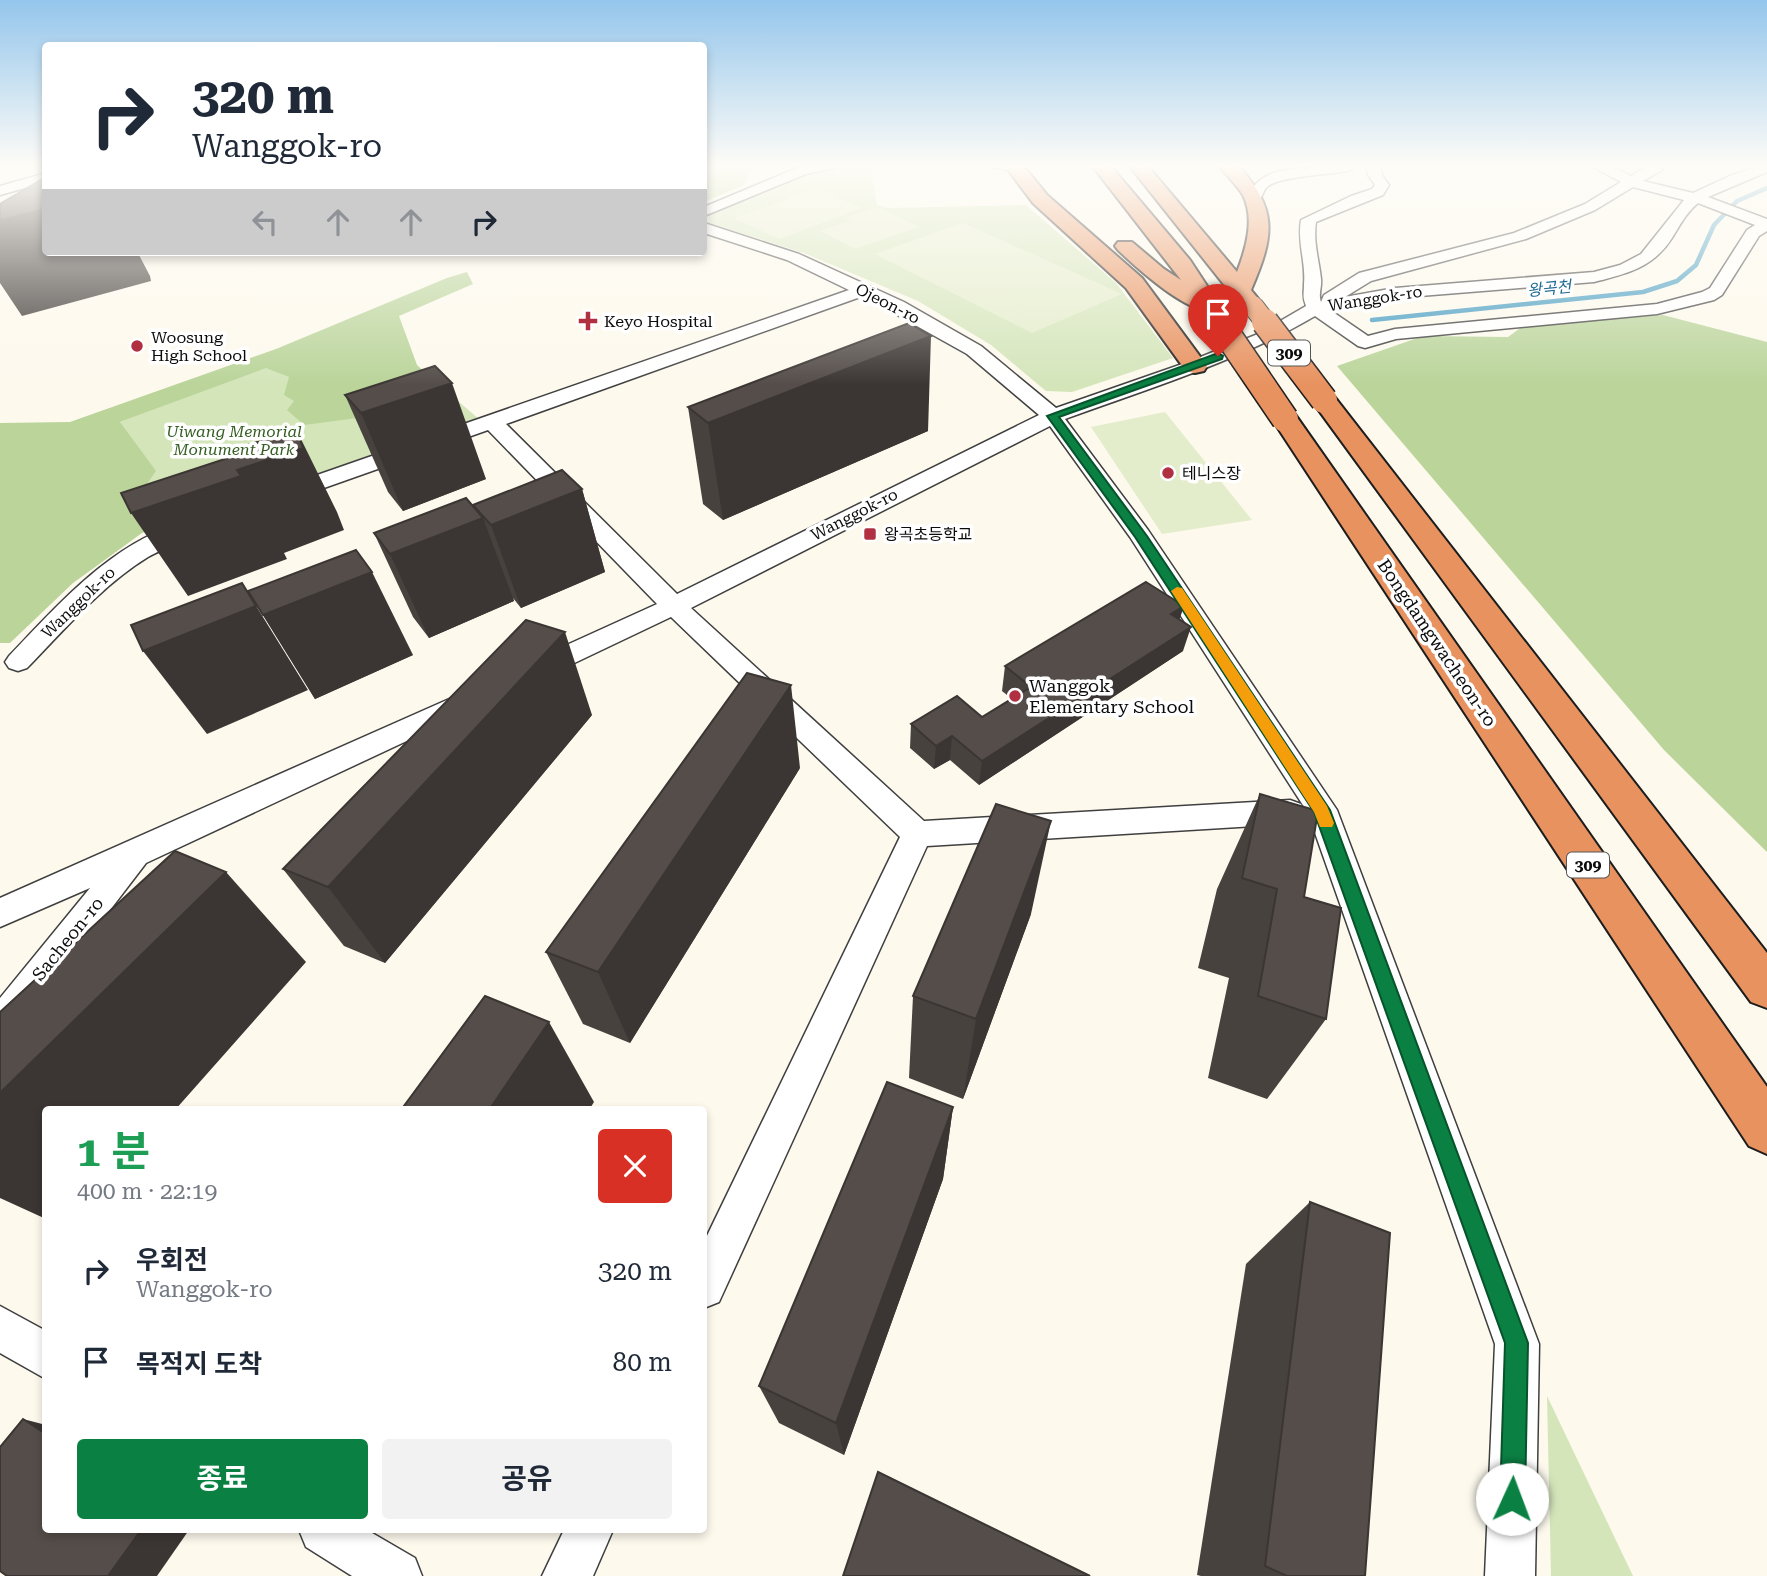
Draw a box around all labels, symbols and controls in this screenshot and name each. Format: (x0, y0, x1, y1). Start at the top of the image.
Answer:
text: 320 m (192, 68, 334, 125)
icon: right (77, 70, 168, 161)
text: Wanggok-ro (192, 127, 382, 165)
icon: left (246, 203, 284, 241)
icon: ahead (319, 203, 357, 241)
icon: ahead (392, 203, 430, 241)
icon: right (465, 203, 503, 241)
water label: 왕곡천 (1526, 277, 1574, 300)
street label: Ojeon-ro (852, 279, 923, 328)
street label: Wanggok-ro (1327, 282, 1424, 315)
pin (1188, 284, 1248, 356)
icon: arrive (1199, 295, 1237, 333)
marker: Keyo Hospital (578, 311, 598, 331)
place label: Keyo Hospital (604, 312, 713, 331)
place label: Woosung High School (151, 328, 247, 365)
marker: Woosung High School (129, 338, 145, 354)
road number: 309 (1268, 340, 1310, 366)
park label: Uiwang Memorial Monument Park (166, 422, 302, 459)
place label: 테니스장 (1182, 464, 1241, 483)
marker: 테니스장 (1160, 465, 1176, 481)
street label: Wanggok-ro (808, 484, 901, 544)
place label: 왕곡초등학교 (884, 525, 972, 544)
marker: 왕곡초등학교 (862, 526, 878, 542)
street label: Bongdamgwacheon-ro (1374, 555, 1501, 730)
street label: Wanggok-ro (38, 562, 119, 642)
place label: Wanggok Elementary School (1029, 675, 1194, 717)
marker: Wanggok Elementary School (1007, 688, 1023, 704)
road number: 309 (1567, 852, 1609, 878)
street label: Sacheon-ro (28, 893, 108, 985)
text: 1 분 (77, 1127, 150, 1176)
button: close (598, 1129, 672, 1203)
text: 400 m · 22:19 (77, 1178, 217, 1205)
text: 우회전 (136, 1245, 208, 1275)
icon: right (77, 1252, 115, 1290)
text: 320 m (598, 1256, 672, 1286)
text: Wanggok-ro (136, 1276, 273, 1303)
icon: arrive (77, 1343, 115, 1381)
text: 80 m (613, 1347, 672, 1377)
text: 목적지 도착 (136, 1349, 262, 1379)
button: 종료 (77, 1439, 368, 1519)
button: 공유 (382, 1439, 672, 1519)
position arrow (1475, 1462, 1549, 1536)

